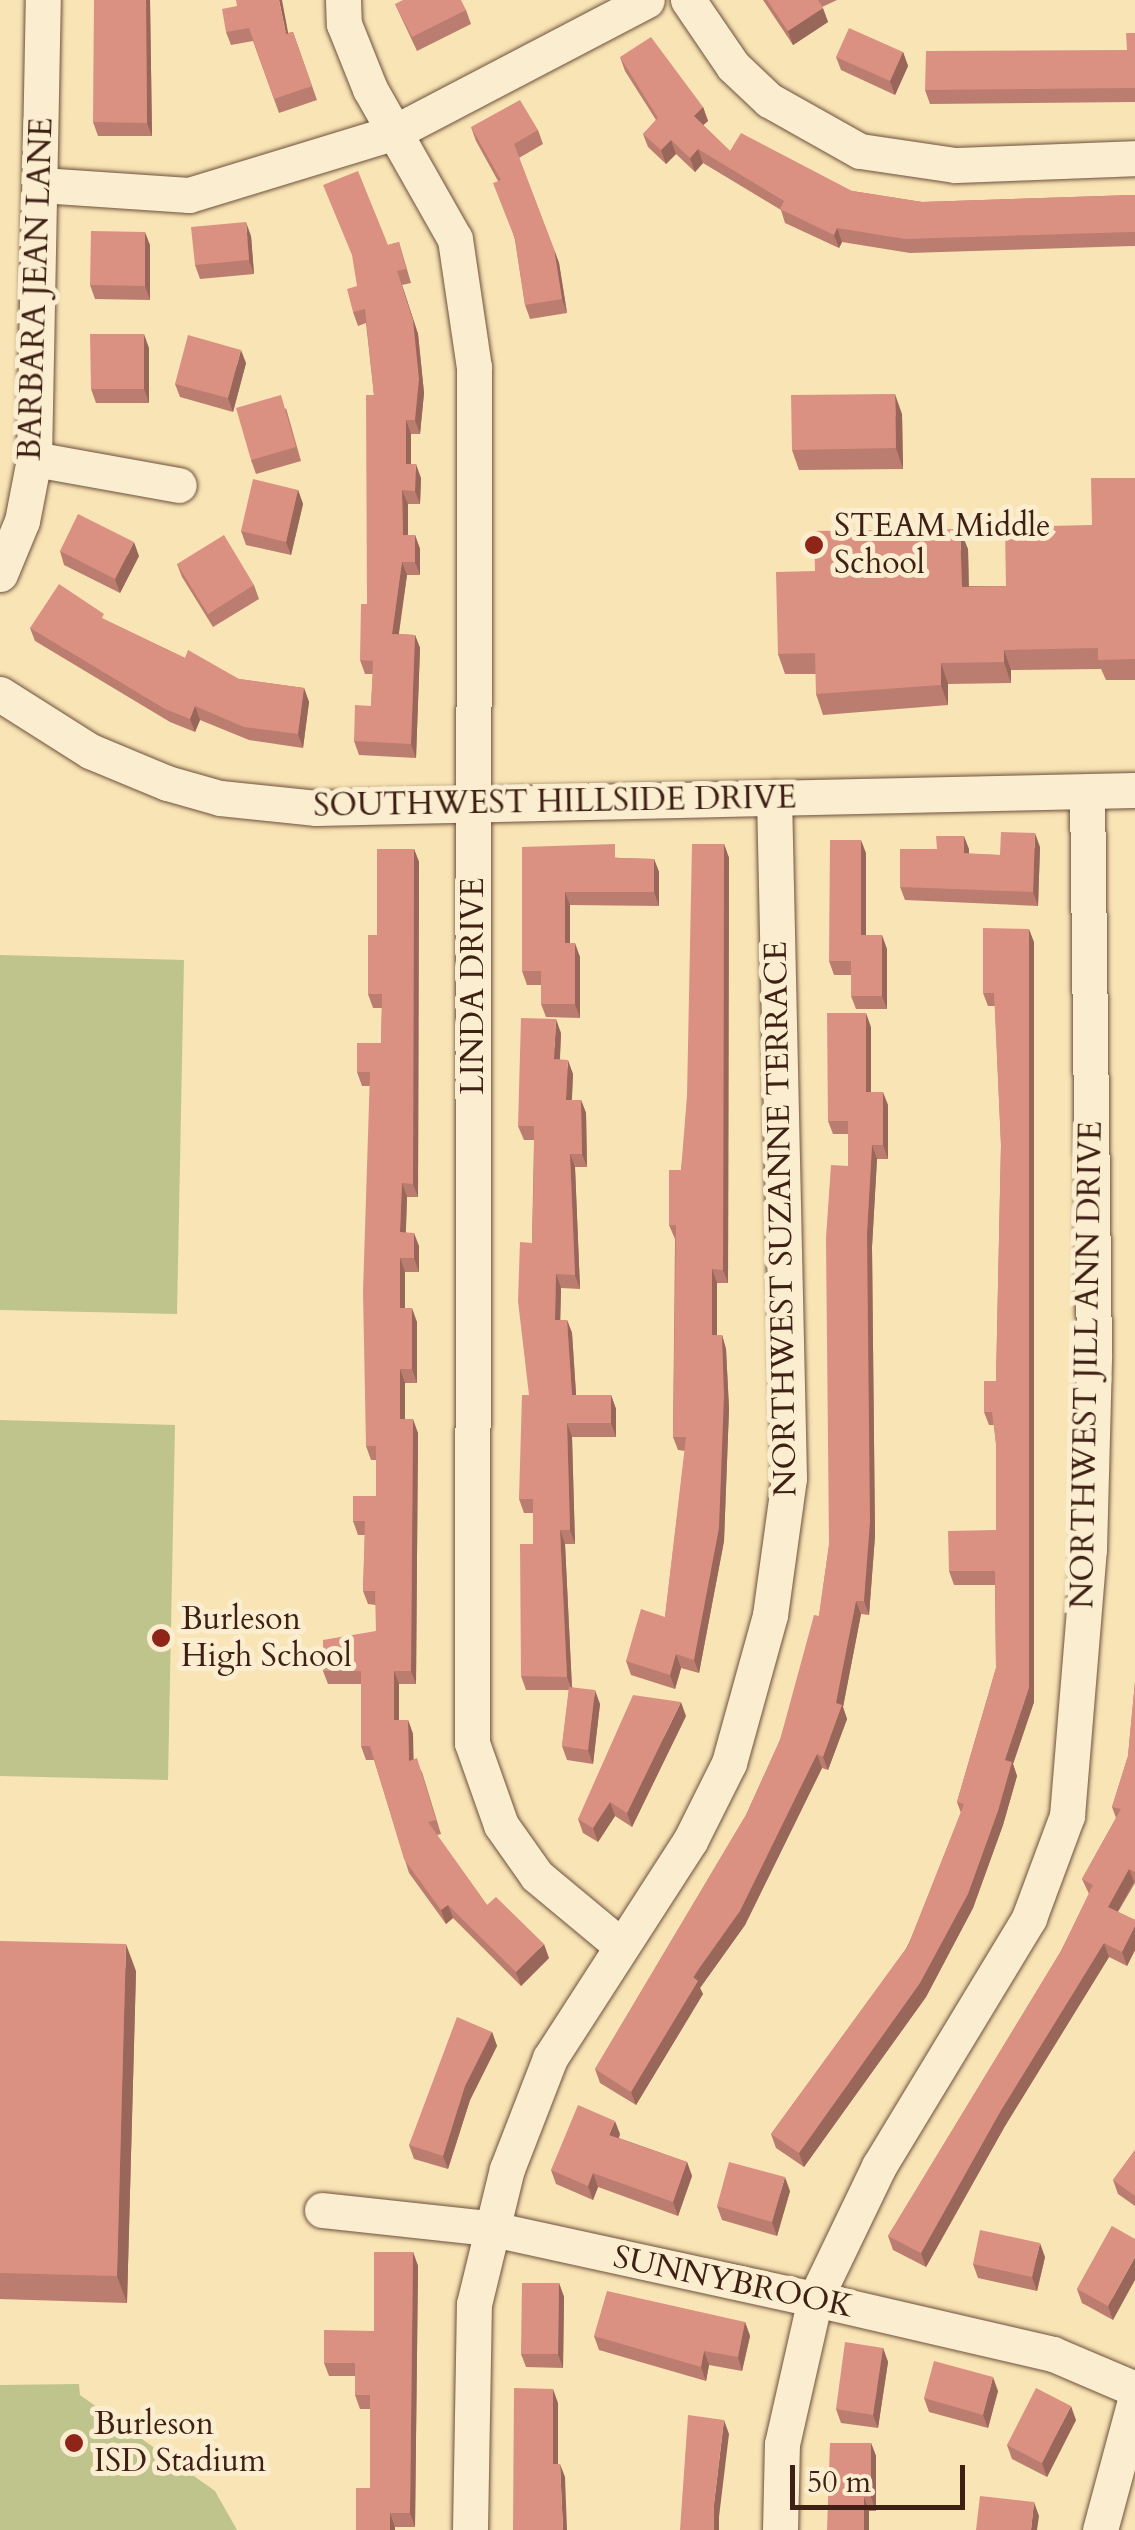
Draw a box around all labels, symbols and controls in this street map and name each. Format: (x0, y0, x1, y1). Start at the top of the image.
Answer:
street label: BARBARA JEAN LANE (11, 117, 61, 461)
place label: STEAM Middle School (834, 508, 1051, 583)
marker: STEAM Middle School (803, 534, 825, 556)
street label: SOUTHWEST HILLSIDE DRIVE (313, 779, 797, 825)
street label: LINDA DRIVE (454, 877, 492, 1095)
street label: NORTHWEST SUZANNE TERRACE (757, 941, 805, 1497)
street label: NORTHWEST JILL ANN DRIVE (1064, 1121, 1110, 1609)
place label: Burleson High School (181, 1601, 352, 1676)
marker: Burleson High School (150, 1627, 172, 1649)
street label: SUNNYBROOK (610, 2238, 856, 2326)
place label: Burleson ISD Stadium (94, 2406, 266, 2481)
marker: Burleson ISD Stadium (63, 2432, 85, 2454)
scale bar (795, 2445, 970, 2507)
text: 50 m (807, 2462, 871, 2503)

